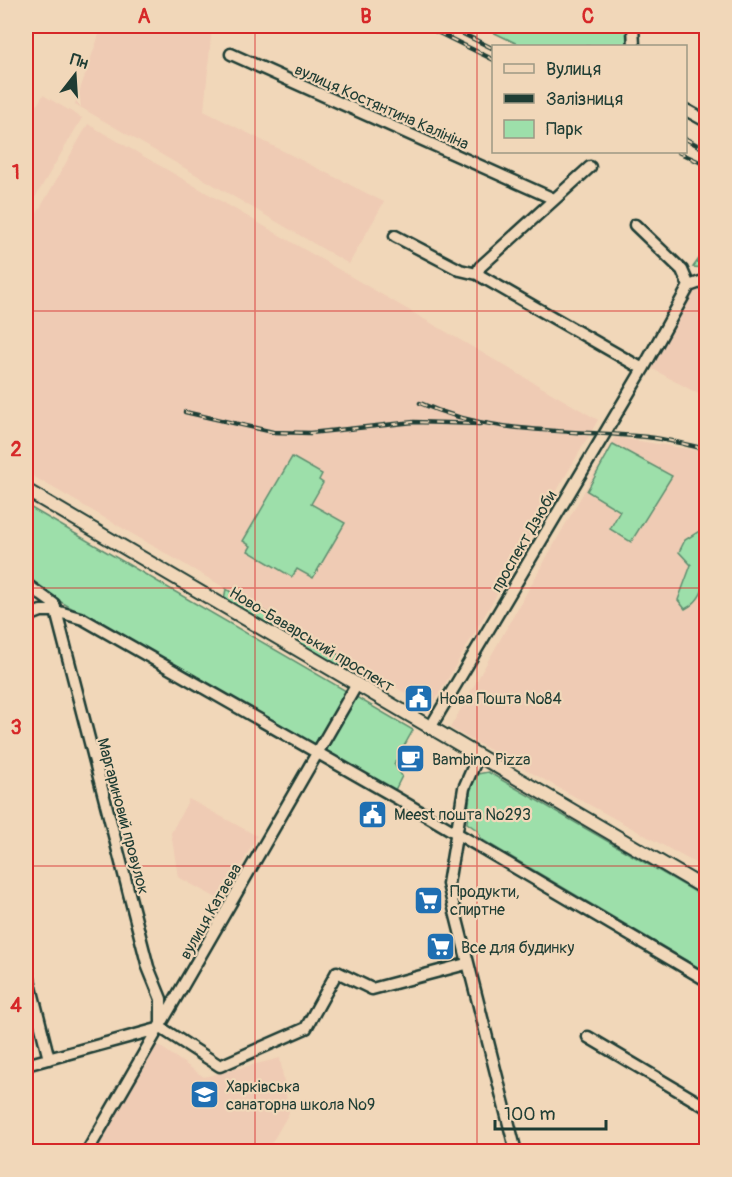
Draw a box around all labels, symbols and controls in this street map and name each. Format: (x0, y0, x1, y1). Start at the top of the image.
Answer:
text: A (138, 4, 151, 29)
text: B (360, 4, 372, 29)
text: C (582, 4, 594, 29)
north arrow (45, 45, 105, 105)
legend (492, 45, 687, 153)
text: Пн (68, 49, 90, 74)
text: Вулиця (546, 58, 601, 81)
street label: вулиця Костянтина Калініна (291, 59, 472, 154)
text: Залізниця (546, 88, 623, 111)
text: Парк (546, 118, 583, 141)
text: 1 (12, 160, 20, 185)
text: 2 (10, 437, 22, 462)
street label: проспект Дзюби (487, 487, 561, 596)
street label: Ново-Баварський проспект (225, 583, 397, 697)
public building icon: Нова Пошта №84 (402, 682, 434, 714)
place label: Нова Пошта №84 (439, 689, 562, 709)
text: 3 (10, 715, 22, 740)
street label: Маргариновий провулок (93, 736, 154, 897)
cafe icon: Bambino Pizza (395, 743, 427, 775)
place label: Bambino Pizza (432, 750, 530, 770)
public building icon: Meest пошта №293 (357, 798, 389, 830)
place label: Meest пошта №293 (394, 805, 531, 825)
street label: вулиця Катаєва (175, 860, 246, 963)
place label: Продукти, спиртне (450, 882, 520, 920)
supermarket icon: Продукти, спиртне (413, 884, 445, 916)
supermarket icon: Все для будинку (424, 931, 456, 963)
place label: Все для будинку (461, 938, 575, 958)
text: 4 (10, 993, 22, 1018)
place label: Харківська санаторна школа №9 (226, 1077, 375, 1115)
school or university icon: Харківська санаторна школа №9 (189, 1079, 221, 1111)
scale bar (495, 1093, 606, 1131)
text: 100 m (504, 1103, 556, 1126)

